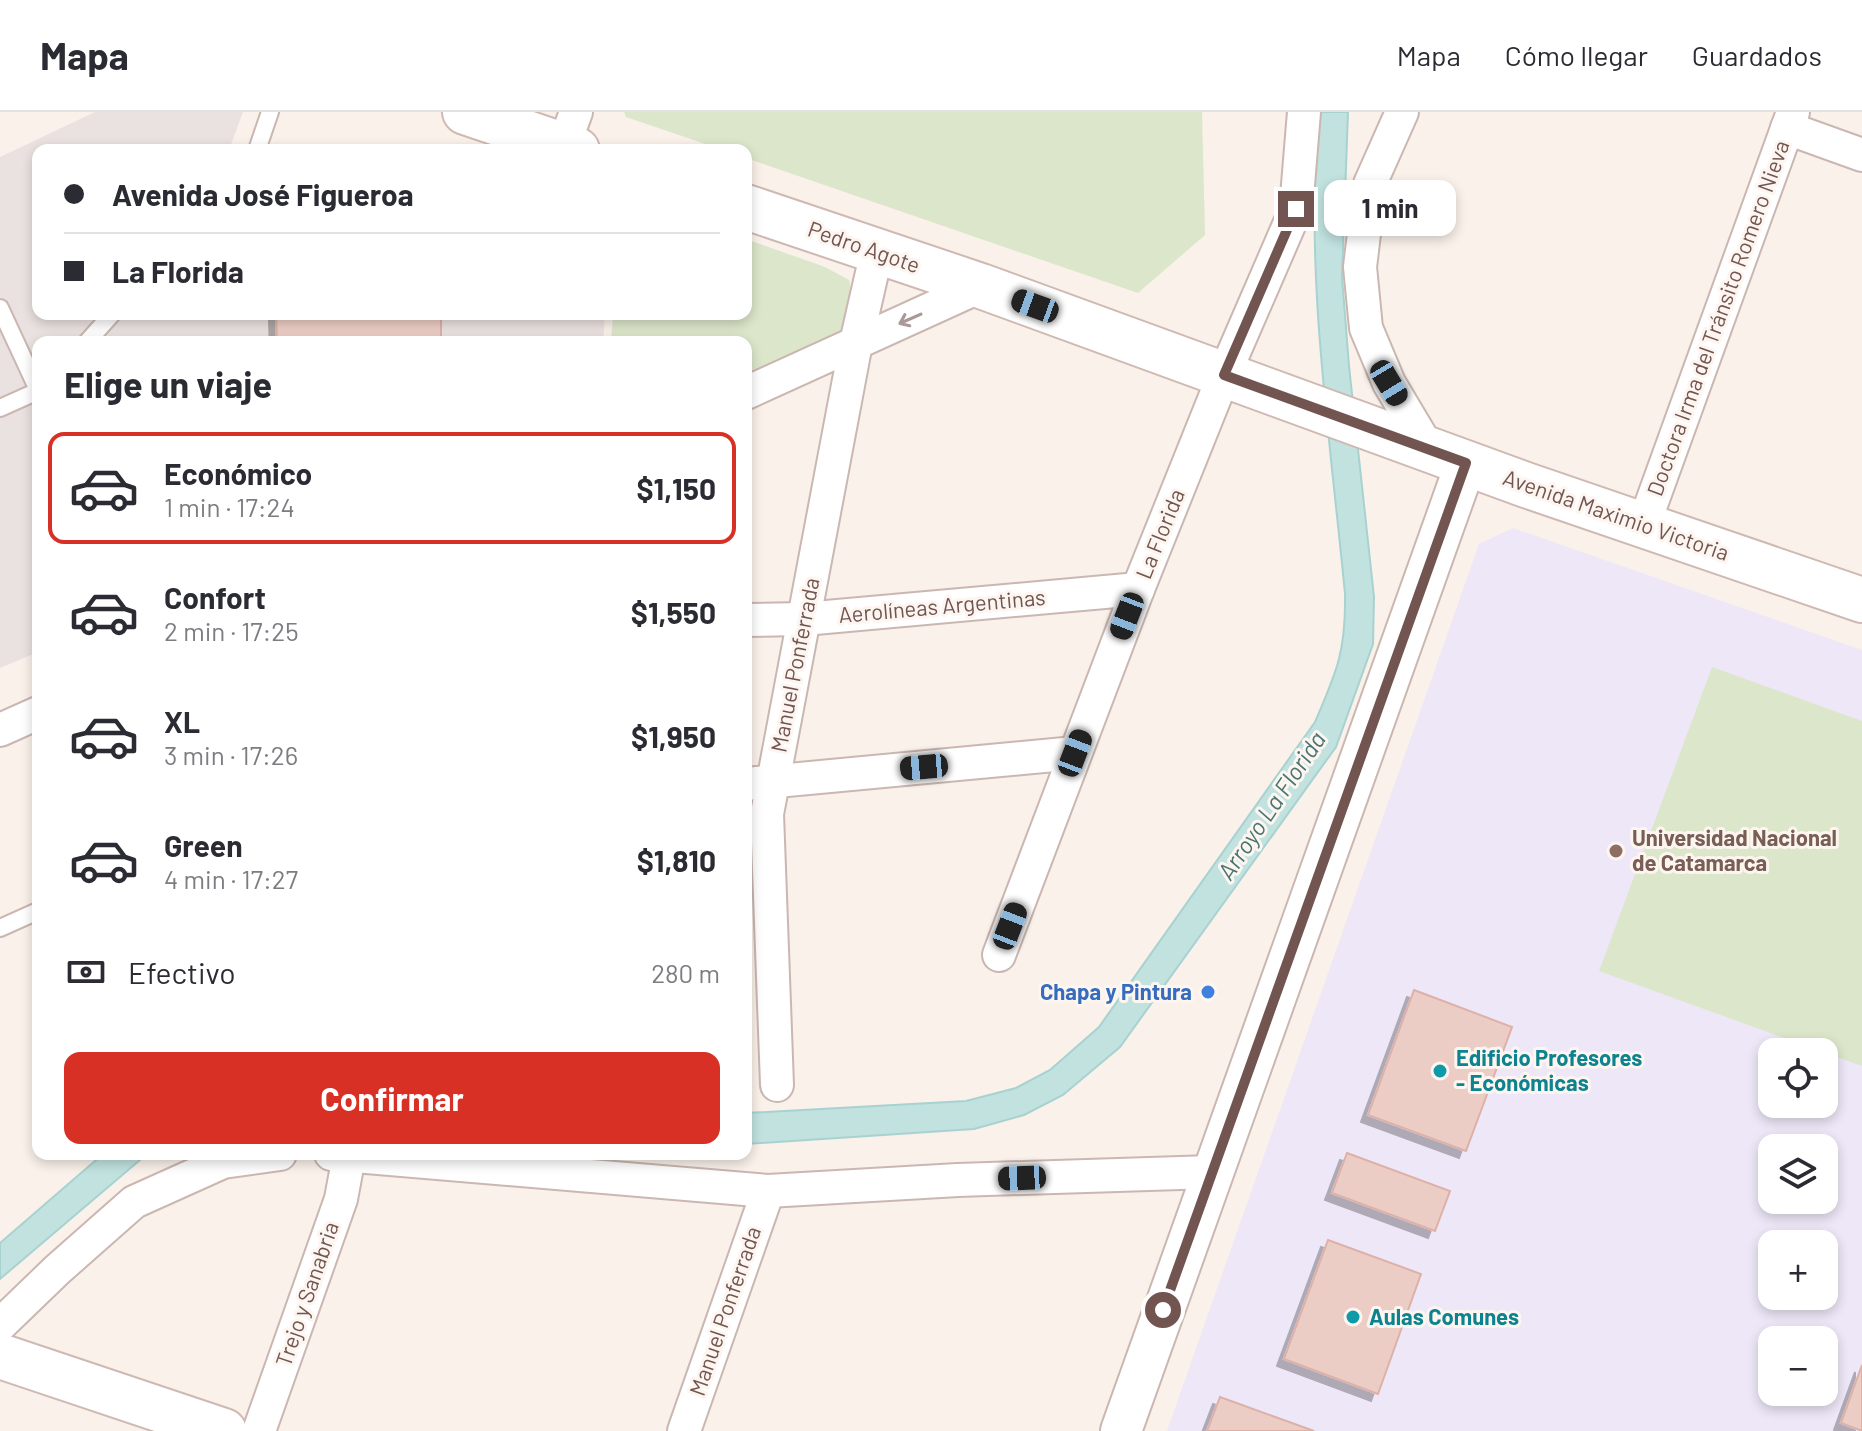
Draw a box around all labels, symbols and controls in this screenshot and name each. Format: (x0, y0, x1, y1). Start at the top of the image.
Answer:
text: Mapa (40, 32, 129, 78)
text: Mapa (1397, 38, 1461, 72)
text: Cómo llegar (1505, 38, 1648, 72)
text: Guardados (1692, 38, 1822, 72)
street label: Doctora Irma del Tránsito Romero Nieva (1640, 136, 1794, 499)
text: Avenida José Figueroa (112, 176, 414, 212)
callout: 1 min (1324, 181, 1456, 237)
route end (1278, 191, 1314, 227)
text: 1 min (1362, 192, 1418, 223)
street label: Pedro Agote (805, 215, 924, 277)
text: La Florida (112, 253, 244, 289)
car (1008, 287, 1062, 325)
one-way arrow (898, 312, 922, 327)
car (1366, 356, 1412, 410)
text: Elige un viaje (64, 362, 272, 405)
icon: car (68, 452, 140, 524)
text: Económico (164, 455, 312, 491)
street label: Avenida Maximio Victoria (1500, 463, 1733, 565)
text: $1,150 (636, 470, 716, 506)
street label: La Florida (1129, 485, 1189, 582)
text: 1 min · 17:24 (164, 491, 295, 522)
street label: Manuel Ponferrada (764, 575, 824, 754)
icon: car (68, 576, 140, 648)
text: Confort (164, 579, 266, 615)
street label: Aerolíneas Argentinas (837, 583, 1047, 627)
car (1107, 589, 1147, 643)
text: $1,550 (631, 594, 716, 630)
text: 2 min · 17:25 (164, 615, 299, 646)
icon: car (68, 700, 140, 772)
text: XL (164, 703, 200, 739)
text: $1,950 (631, 718, 716, 754)
car (1055, 726, 1095, 780)
water label: Arroyo La Florida (1211, 726, 1331, 885)
text: 3 min · 17:26 (164, 739, 298, 770)
car (899, 753, 949, 781)
icon: car (68, 824, 140, 896)
place label: Universidad Nacional de Catamarca (1632, 824, 1837, 875)
text: Green (164, 827, 243, 863)
text: $1,810 (637, 842, 716, 878)
marker: Universidad Nacional de Catamarca (1607, 842, 1625, 860)
text: 4 min · 17:27 (164, 863, 298, 894)
car (990, 899, 1030, 953)
icon: cash (64, 950, 108, 994)
text: Efectivo (128, 954, 236, 990)
text: 280 m (651, 957, 720, 988)
place label: Chapa y Pintura (1040, 978, 1192, 1004)
marker: Chapa y Pintura (1199, 983, 1217, 1001)
map controls (1758, 1038, 1838, 1406)
button: locate (1758, 1038, 1838, 1118)
place label: Edificio Profesores - Económicas (1456, 1044, 1642, 1095)
button: Confirmar (64, 1052, 720, 1144)
marker: Edificio Profesores - Económicas (1431, 1062, 1449, 1080)
button: layers (1758, 1134, 1838, 1214)
car (998, 1165, 1046, 1191)
street label: Trejo y Sanabria (269, 1218, 343, 1369)
street label: Manuel Ponferrada (683, 1223, 765, 1399)
button: + (1758, 1230, 1838, 1310)
route start (1145, 1292, 1181, 1328)
place label: Aulas Comunes (1369, 1303, 1519, 1329)
marker: Aulas Comunes (1344, 1308, 1362, 1326)
button: − (1758, 1326, 1838, 1406)

